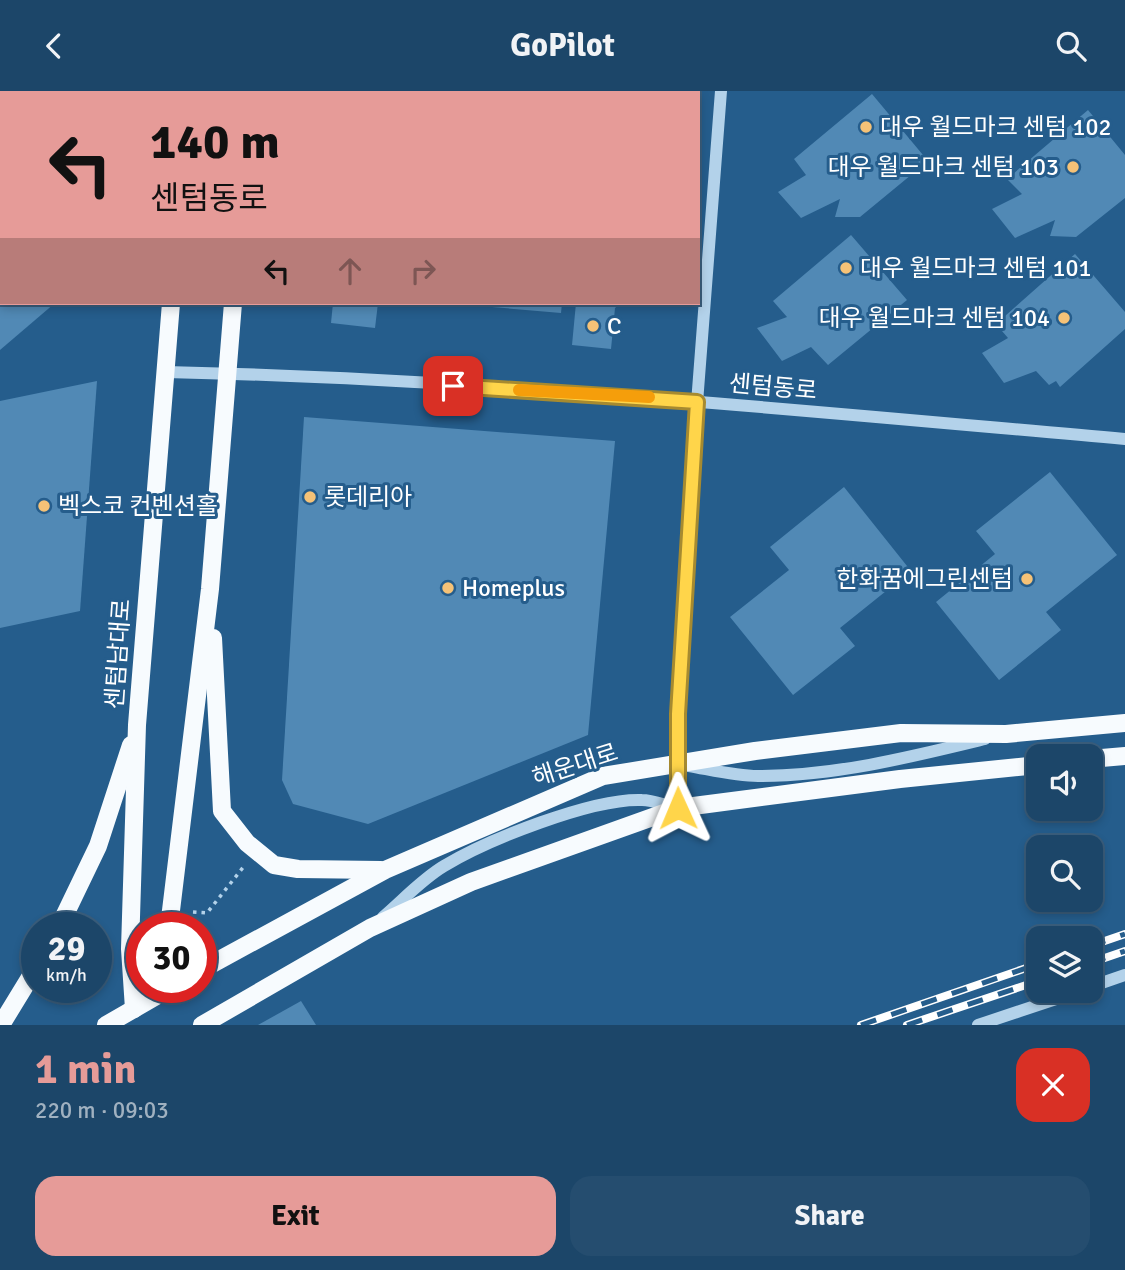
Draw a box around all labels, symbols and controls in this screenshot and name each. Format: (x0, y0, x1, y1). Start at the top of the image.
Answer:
text: GoPilot (510, 26, 615, 65)
icon: back (35, 27, 73, 65)
icon: search (1052, 27, 1090, 65)
text: 140 m (150, 112, 280, 172)
place label: 대우 월드마크 센텀 102 (880, 112, 1111, 142)
icon: left (35, 119, 126, 210)
marker: 대우 월드마크 센텀 102 (858, 119, 874, 135)
place label: 대우 월드마크 센텀 103 (828, 152, 1059, 182)
marker: 대우 월드마크 센텀 103 (1065, 159, 1081, 175)
text: 센텀동로 (150, 179, 268, 218)
icon: left (258, 252, 296, 290)
icon: ahead (331, 252, 369, 290)
icon: right (404, 252, 442, 290)
place label: 대우 월드마크 센텀 101 (860, 253, 1091, 283)
marker: 대우 월드마크 센텀 101 (838, 260, 854, 276)
place label: 대우 월드마크 센텀 104 (819, 303, 1050, 333)
marker: 대우 월드마크 센텀 104 (1056, 310, 1072, 326)
place label: C (607, 311, 621, 341)
marker: C (585, 318, 601, 334)
pin (423, 356, 483, 416)
icon: arrive (434, 367, 472, 405)
street label: 센텀동로 (728, 368, 818, 406)
place label: 롯데리아 (324, 482, 412, 512)
marker: 롯데리아 (302, 489, 318, 505)
place label: 벡스코 컨벤션홀 (58, 491, 218, 521)
marker: 벡스코 컨벤션홀 (36, 498, 52, 514)
place label: 한화꿈에그린센텀 (836, 564, 1013, 594)
marker: 한화꿈에그린센텀 (1019, 571, 1035, 587)
place label: Homeplus (462, 573, 565, 603)
marker: Homeplus (440, 580, 456, 596)
street label: 센텀남대로 (99, 598, 137, 710)
street label: 해운대로 (528, 737, 622, 793)
map controls (1026, 744, 1103, 1003)
button: sound (1026, 744, 1103, 821)
position arrow (641, 771, 715, 845)
button: search (1026, 835, 1103, 912)
speed limit sign: 30 (126, 912, 217, 1003)
button: layers (1026, 926, 1103, 1003)
text: 29 (48, 927, 85, 970)
text: km/h (46, 964, 87, 986)
text: 1 min (35, 1044, 136, 1095)
button: close (1016, 1048, 1090, 1122)
text: 220 m · 09:03 (35, 1096, 169, 1125)
button: Exit (35, 1176, 556, 1256)
button: Share (570, 1176, 1090, 1256)

